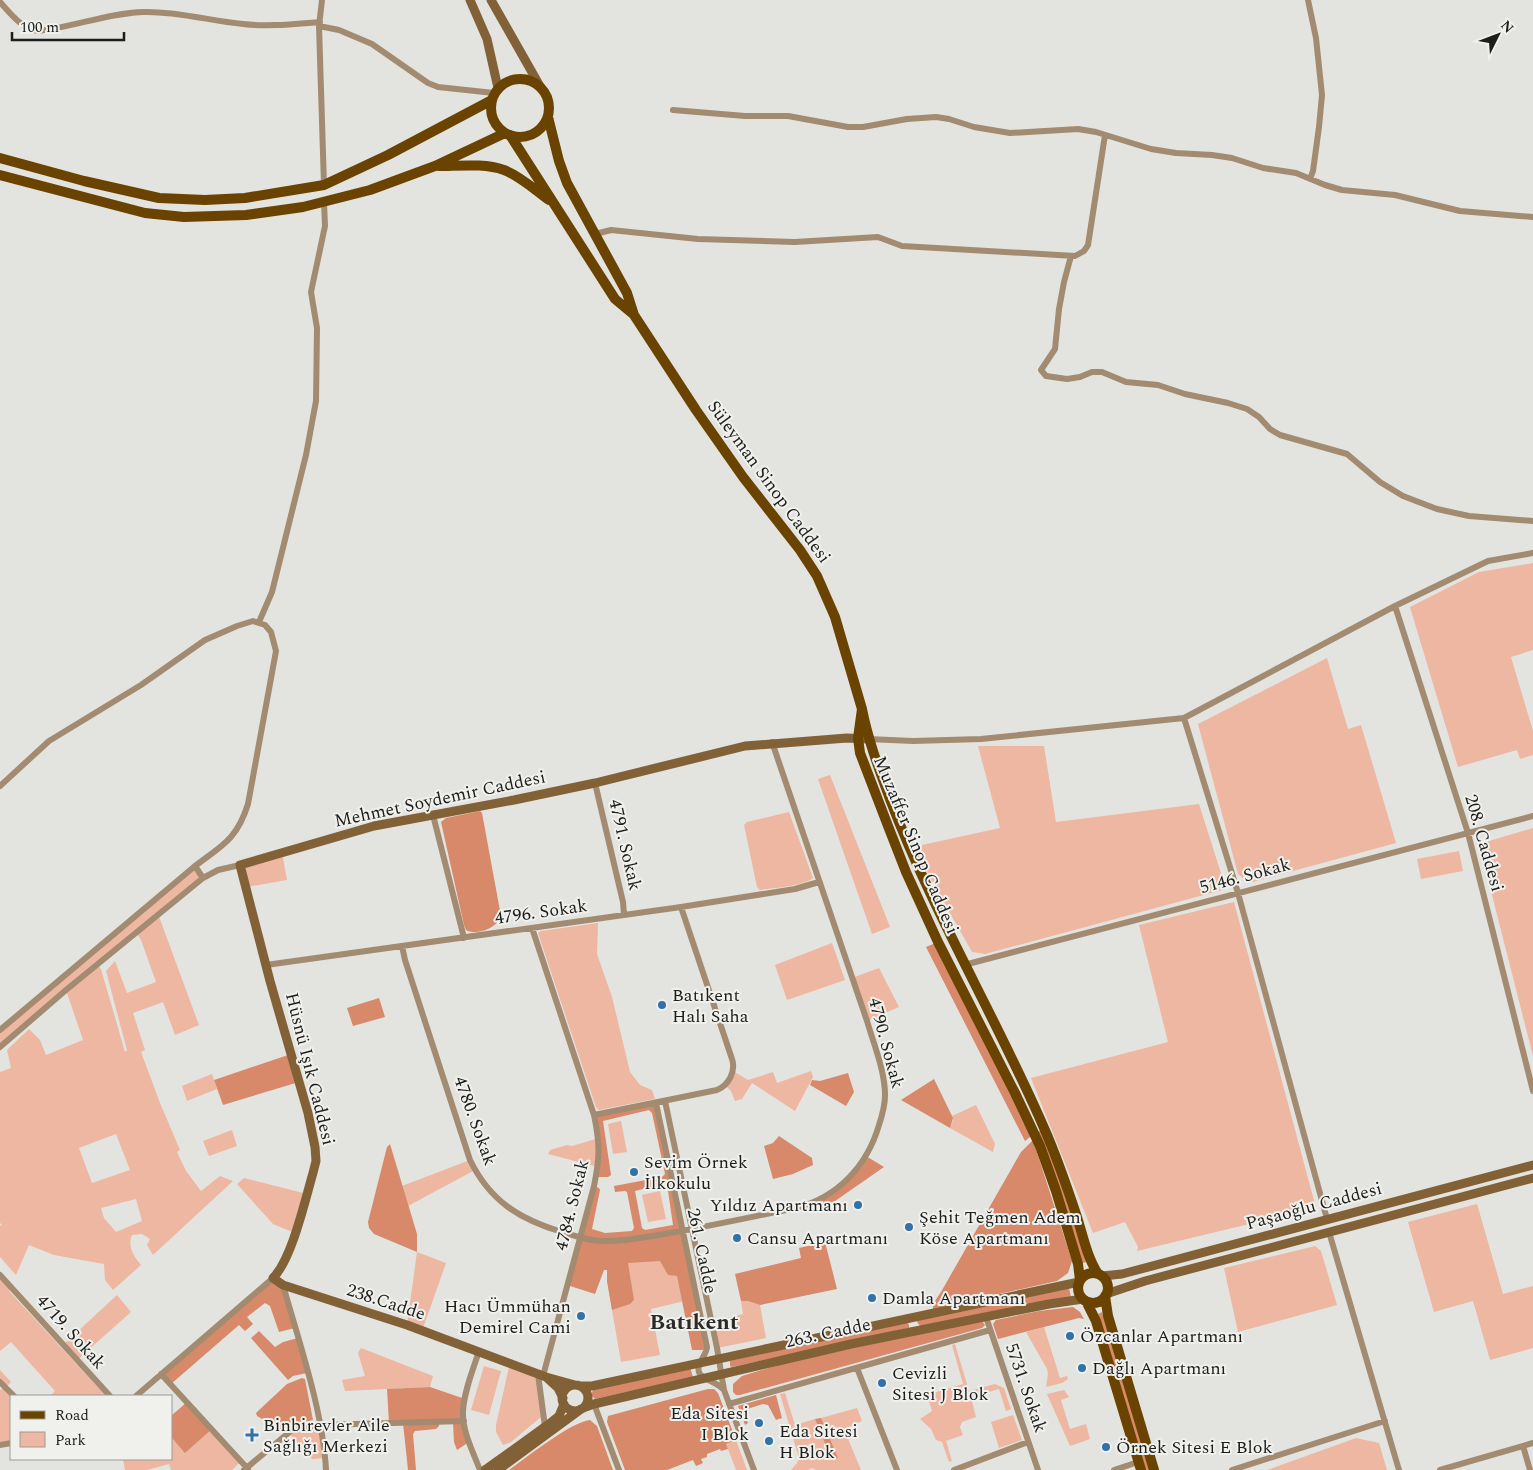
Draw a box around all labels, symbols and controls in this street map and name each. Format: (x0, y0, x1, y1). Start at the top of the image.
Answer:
scale bar (12, 10, 125, 42)
north arrow (1473, 10, 1523, 60)
text: N (1496, 15, 1519, 38)
text: 100 m (20, 16, 59, 39)
street label: Süleyman Sinop Caddesi (701, 395, 837, 569)
street label: Muzaffer Sinop Caddesi (866, 752, 966, 938)
street label: Mehmet Soydemir Caddesi (332, 763, 548, 835)
street label: 208. Caddesi (1457, 791, 1511, 895)
street label: 4791. Sokak (601, 797, 649, 893)
street label: 5146. Sokak (1197, 851, 1293, 901)
street label: 4796. Sokak (493, 892, 589, 932)
place label: Batıkent Halı Saha (672, 982, 749, 1030)
street label: Hüsnü Işık Caddesi (278, 990, 342, 1148)
street label: 4790. Sokak (861, 995, 911, 1091)
marker: Batıkent Halı Saha (656, 999, 668, 1011)
street label: 4780. Sokak (446, 1073, 504, 1169)
place label: Sevim Örnek İlkokulu (644, 1149, 748, 1197)
street label: 4784. Sokak (548, 1157, 596, 1253)
marker: Sevim Örnek İlkokulu (628, 1166, 640, 1178)
street label: Paşaoğlu Caddesi (1243, 1175, 1385, 1237)
place label: Yıldız Apartmanı (710, 1192, 848, 1219)
marker: Yıldız Apartmanı (852, 1199, 864, 1211)
place label: Şehit Teğmen Adem Köse Apartmanı (919, 1204, 1081, 1252)
street label: 261. Cadde (680, 1206, 724, 1296)
marker: Şehit Teğmen Adem Köse Apartmanı (903, 1221, 915, 1233)
place label: Cansu Apartmanı (747, 1225, 888, 1252)
marker: Cansu Apartmanı (731, 1232, 743, 1244)
street label: 238.Cadde (343, 1277, 429, 1327)
place label: Damla Apartmanı (882, 1285, 1025, 1312)
street label: 4719. Sokak (30, 1288, 112, 1376)
marker: Damla Apartmanı (866, 1292, 878, 1304)
place label: Hacı Ümmühan Demirel Cami (444, 1293, 571, 1341)
district label: Batıkent (650, 1306, 738, 1339)
marker: Hacı Ümmühan Demirel Cami (575, 1310, 587, 1322)
street label: 263. Cadde (783, 1311, 873, 1355)
place label: Özcanlar Apartmanı (1080, 1323, 1243, 1350)
marker: Özcanlar Apartmanı (1064, 1330, 1076, 1342)
street label: 5731. Sokak (998, 1340, 1054, 1436)
place label: Dağlı Apartmanı (1092, 1355, 1226, 1382)
place label: Cevizli Sitesi J Blok (892, 1360, 988, 1408)
marker: Dağlı Apartmanı (1076, 1362, 1088, 1374)
marker: Cevizli Sitesi J Blok (876, 1377, 888, 1389)
legend (10, 1395, 172, 1460)
place label: Eda Sitesi I Blok (670, 1400, 749, 1448)
text: Road (55, 1404, 89, 1427)
place label: Binbirevler Aile Sağlığı Merkezi (263, 1412, 390, 1460)
marker: Eda Sitesi I Blok (753, 1417, 765, 1429)
place label: Eda Sitesi H Blok (779, 1418, 858, 1466)
marker: Binbirevler Aile Sağlığı Merkezi (245, 1428, 259, 1442)
text: Park (55, 1429, 86, 1452)
place label: Örnek Sitesi E Blok (1116, 1434, 1273, 1461)
marker: Eda Sitesi H Blok (763, 1435, 775, 1447)
marker: Örnek Sitesi E Blok (1100, 1441, 1112, 1453)

